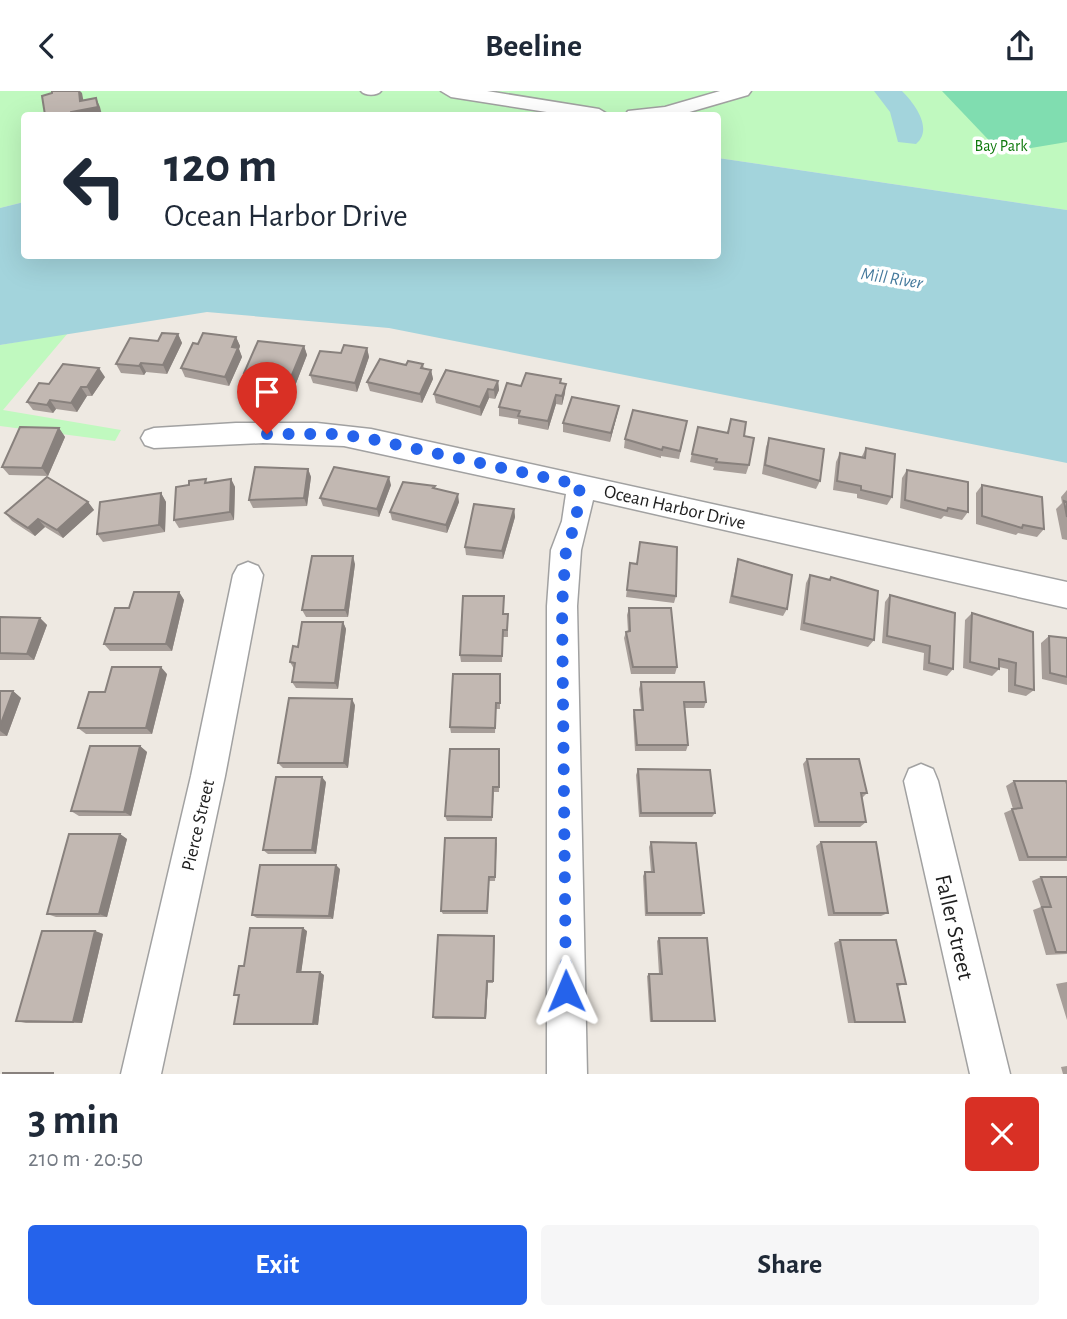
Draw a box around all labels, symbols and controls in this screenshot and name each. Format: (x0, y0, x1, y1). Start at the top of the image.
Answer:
icon: back (28, 27, 66, 65)
icon: share (1001, 27, 1039, 65)
text: Beeline (485, 30, 582, 62)
park label: Bay Park (975, 138, 1028, 155)
icon: left (49, 140, 140, 231)
text: 120 m (164, 142, 277, 191)
text: Ocean Harbor Drive (164, 200, 408, 232)
water label: Mill River (860, 265, 925, 293)
pin (237, 362, 297, 434)
icon: arrive (248, 373, 286, 411)
street label: Ocean Harbor Drive (602, 482, 747, 533)
street label: Pierce Street (179, 778, 218, 873)
street label: Faller Street (930, 872, 977, 983)
position arrow (529, 954, 603, 1028)
button: close (965, 1097, 1039, 1171)
text: 3 min (28, 1099, 120, 1141)
text: 210 m · 20:50 (28, 1148, 143, 1171)
button: Exit (28, 1225, 527, 1305)
button: Share (541, 1225, 1039, 1305)

